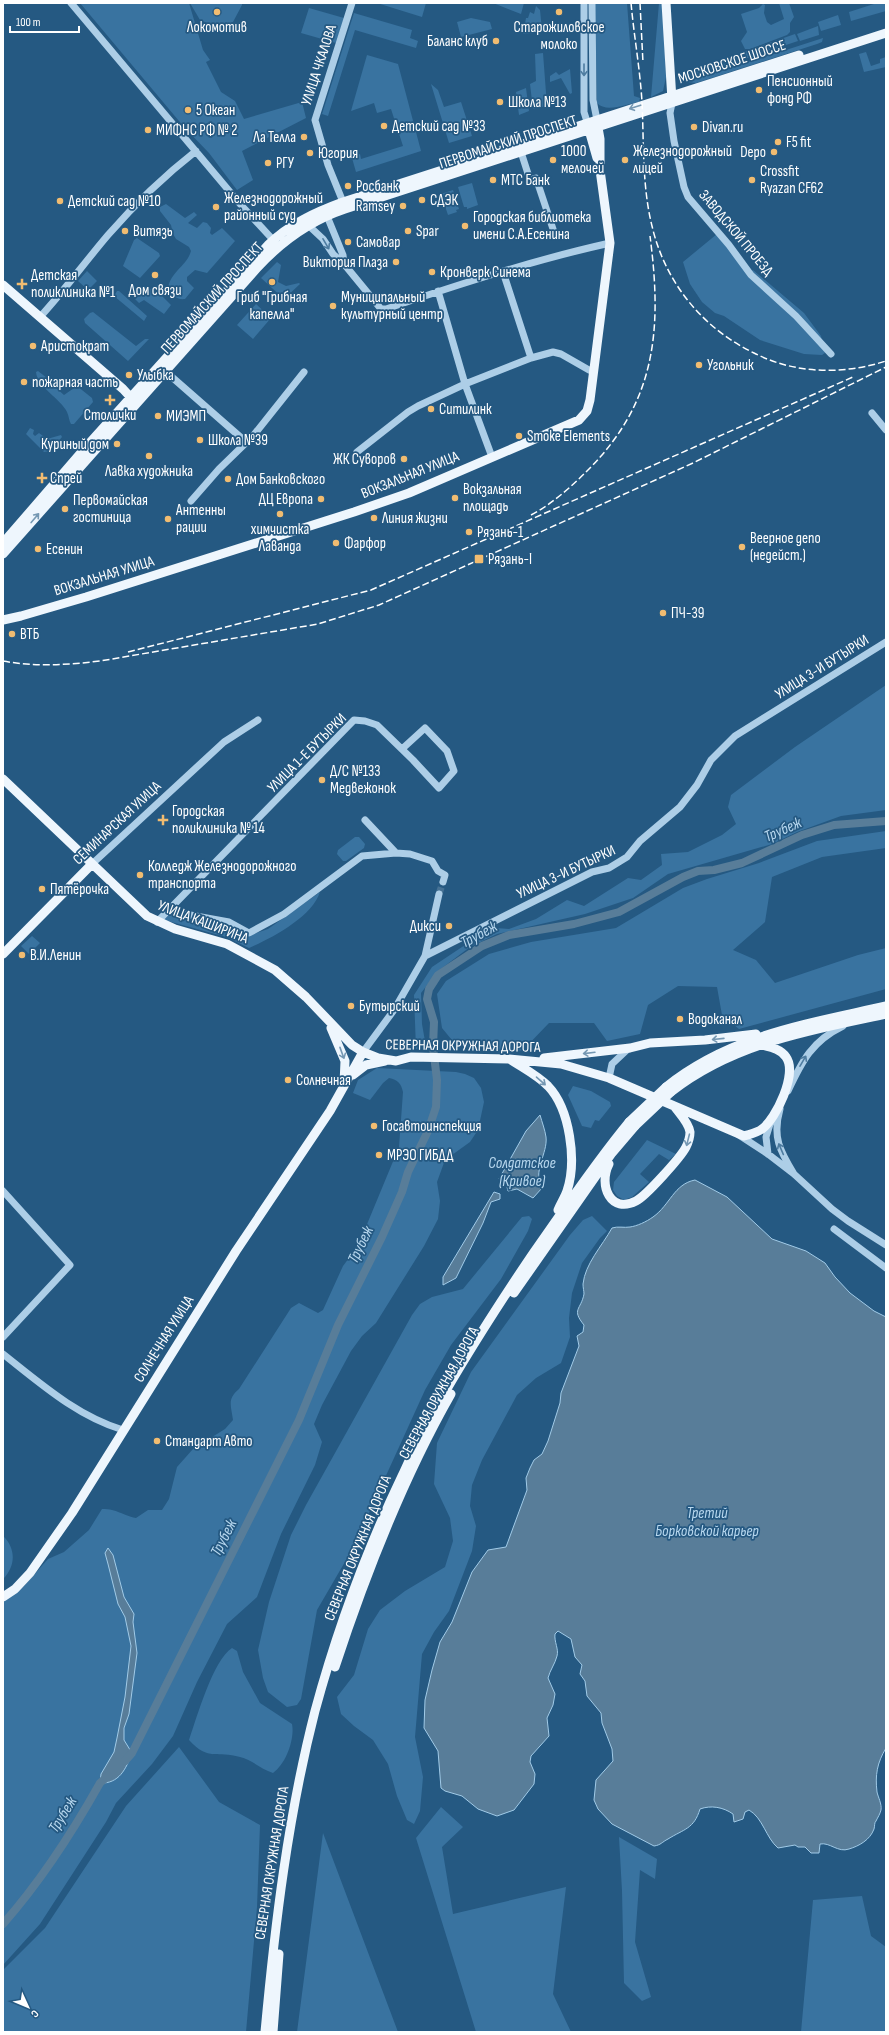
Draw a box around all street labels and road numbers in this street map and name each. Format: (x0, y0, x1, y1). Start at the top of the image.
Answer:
street label: УЛИЦА ЧКАЛОВА (297, 22, 341, 108)
street label: МОСКОВСКОЕ ШОССЕ (676, 36, 788, 88)
street label: ПЕРВОМАЙСКИЙ ПРОСПЕКТ (437, 111, 579, 173)
street label: ЗАВОДСКОЙ ПРОЕЗД (694, 186, 778, 281)
street label: ПЕРВОМАЙСКИЙ ПРОСПЕКТ (157, 238, 267, 358)
street label: ВОКЗАЛЬНАЯ УЛИЦА (358, 447, 462, 503)
street label: ВОКЗАЛЬНАЯ УЛИЦА (52, 552, 157, 600)
street label: УЛИЦА 3-И БУТЫРКИ (772, 631, 872, 703)
street label: УЛИЦА 1-Е БУТЫРКИ (263, 709, 351, 797)
street label: СЕМИНАРСКАЯ УЛИЦА (69, 777, 166, 869)
street label: УЛИЦА 3-И БУТЫРКИ (513, 841, 619, 903)
street label: УЛИЦА КАШИРИНА (155, 896, 251, 948)
street label: СЕВЕРНАЯ ОКРУЖНАЯ ДОРОГА (385, 1035, 541, 1057)
street label: СОЛНЕЧНАЯ УЛИЦА (130, 1292, 199, 1386)
street label: СЕВЕРНАЯ ОРУЖНАЯ ДОРОГА (395, 1323, 484, 1463)
street label: СЕВЕРНАЯ ОКРУЖНАЯ ДОРОГА (320, 1472, 396, 1624)
street label: СЕВЕРНАЯ ОКРУЖНАЯ ДОРОГА (250, 1784, 294, 1941)

